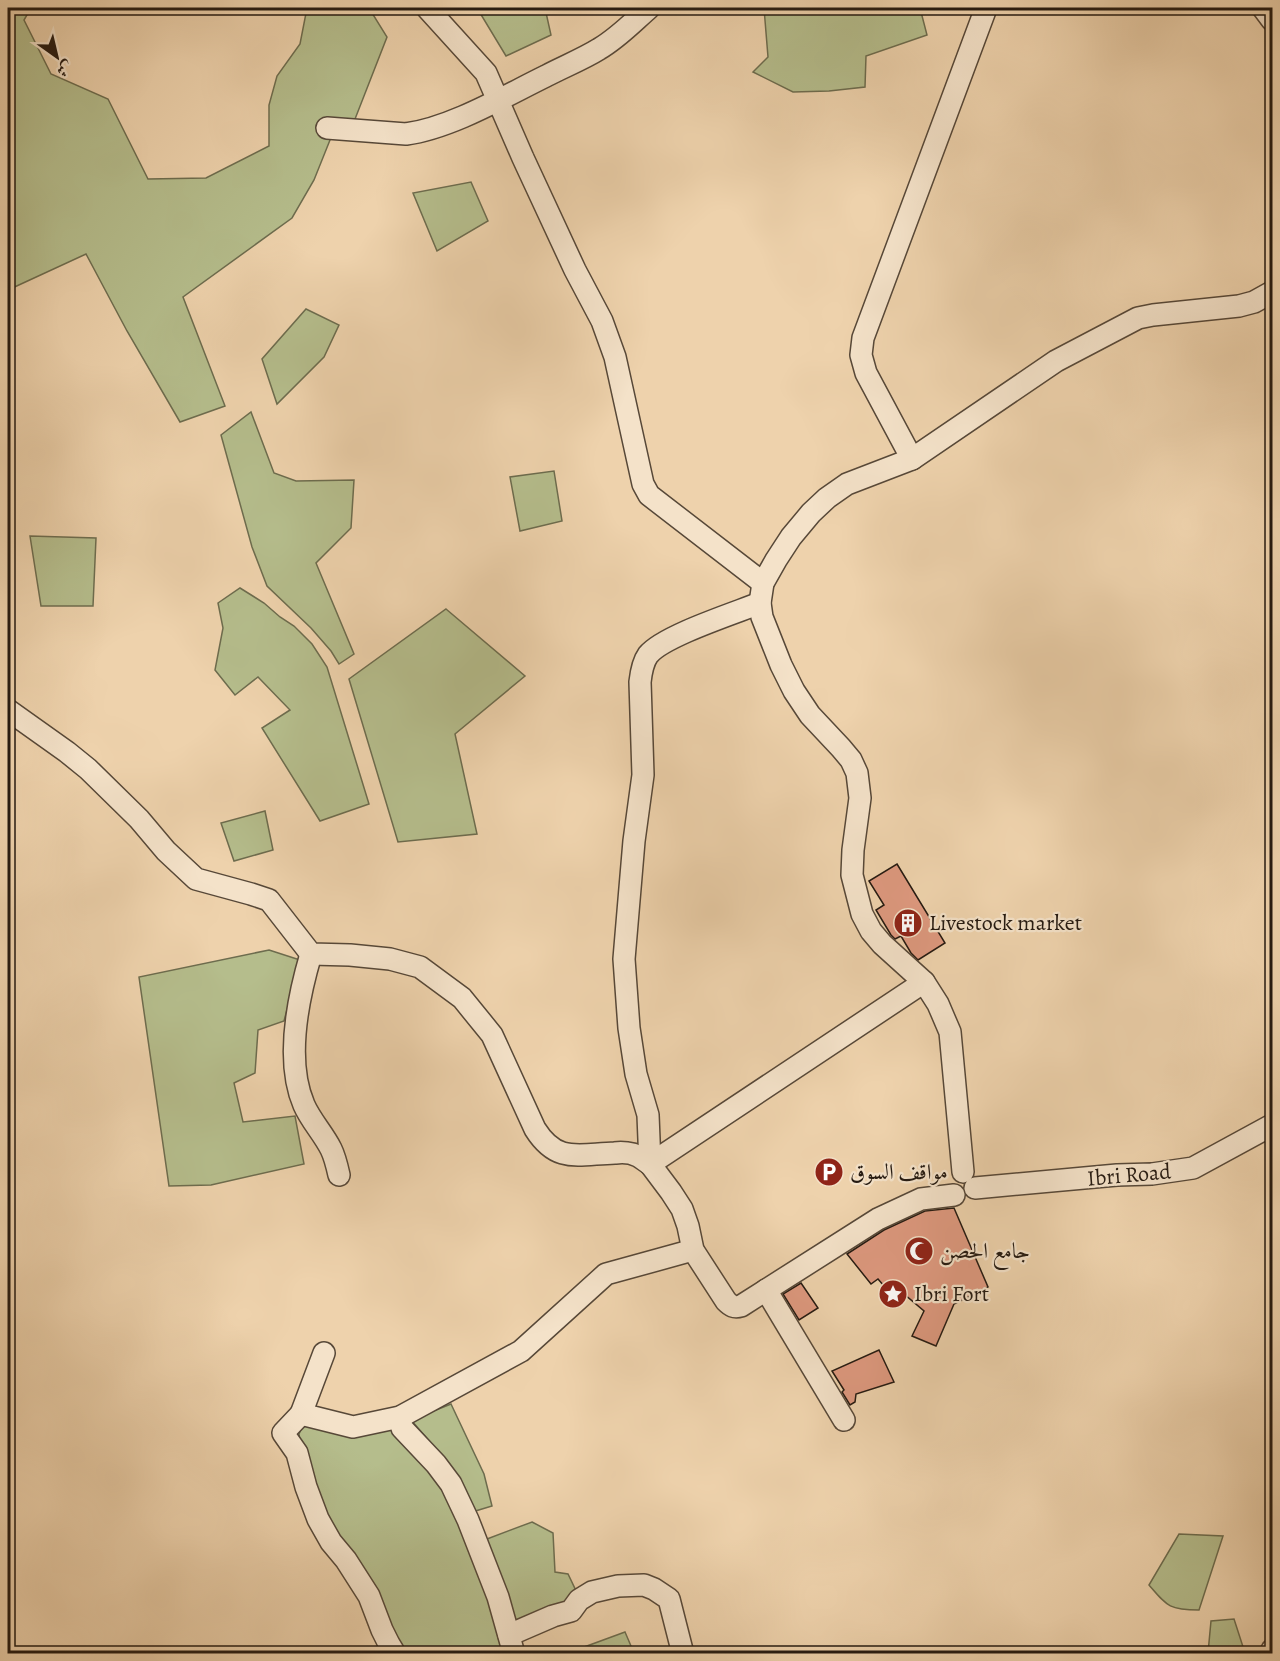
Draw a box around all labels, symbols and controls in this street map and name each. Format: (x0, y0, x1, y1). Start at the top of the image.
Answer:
north arrow (27, 27, 87, 87)
text: ش (52, 55, 78, 82)
building icon: Livestock market (892, 907, 924, 939)
place label: Livestock market (929, 908, 1082, 938)
parking icon: مواقف السوق (813, 1156, 845, 1188)
street label: Ibri Road (1086, 1156, 1172, 1194)
place label: مواقف السوق (850, 1157, 948, 1187)
mosque icon: جامع الحصن (903, 1235, 935, 1267)
place label: جامع الحصن (940, 1236, 1030, 1270)
place icon: Ibri Fort (877, 1278, 909, 1310)
place label: Ibri Fort (914, 1279, 989, 1309)

